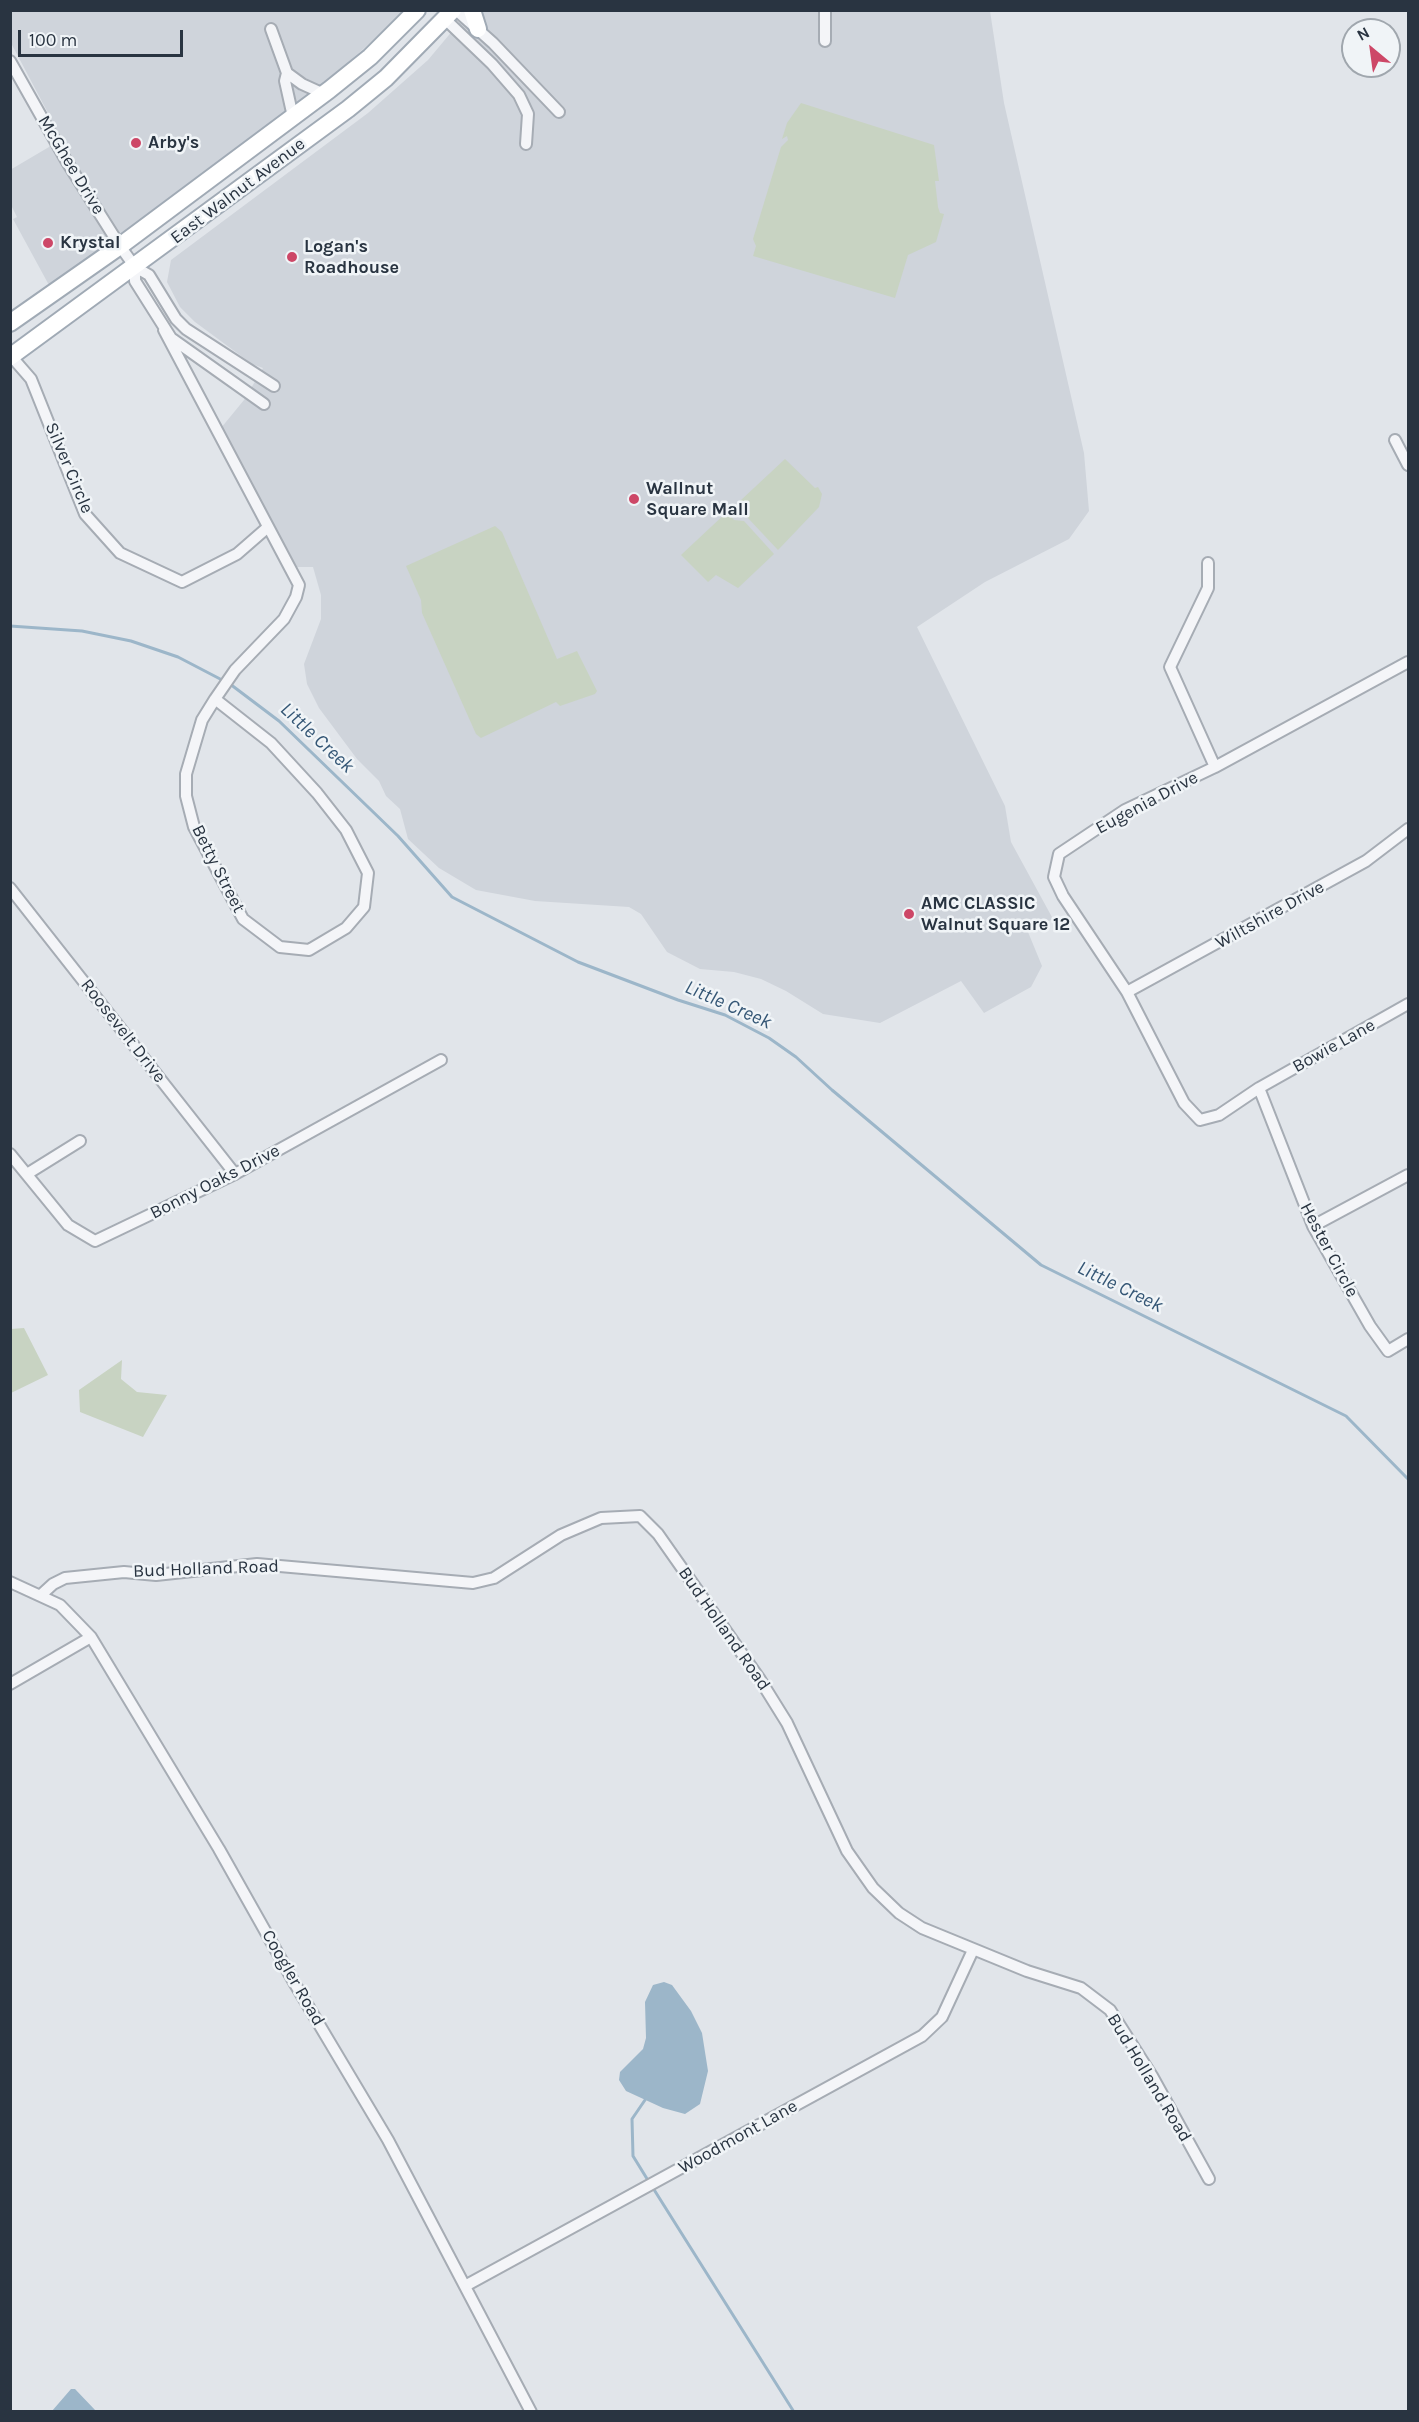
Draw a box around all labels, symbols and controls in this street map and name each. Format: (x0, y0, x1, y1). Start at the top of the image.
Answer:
scale bar (21, 18, 186, 56)
north arrow (1341, 18, 1401, 78)
text: N (1353, 22, 1373, 45)
text: 100 m (29, 29, 77, 51)
street label: McGhee Drive (33, 112, 109, 218)
place label: Arby's (148, 132, 199, 154)
street label: East Walnut Avenue (166, 133, 310, 249)
marker: Arby's (129, 136, 143, 150)
place label: Krystal (60, 232, 121, 254)
marker: Krystal (41, 236, 55, 250)
place label: Logan's Roadhouse (304, 236, 399, 278)
marker: Logan's Roadhouse (285, 250, 299, 264)
street label: Silver Circle (40, 419, 98, 517)
place label: Wallnut Square Mall (646, 478, 749, 520)
marker: Wallnut Square Mall (627, 492, 641, 506)
water label: Little Creek (275, 698, 359, 778)
street label: Eugenia Drive (1092, 767, 1202, 839)
street label: Betty Street (187, 821, 249, 917)
street label: Wiltshire Drive (1212, 876, 1328, 954)
place label: AMC CLASSIC Walnut Square 12 (921, 893, 1070, 936)
marker: AMC CLASSIC Walnut Square 12 (902, 907, 916, 921)
street label: Roosevelt Drive (76, 975, 170, 1087)
water label: Little Creek (681, 975, 775, 1035)
street label: Bowie Lane (1289, 1014, 1379, 1078)
street label: Bonny Oaks Drive (146, 1140, 284, 1224)
street label: Hester Circle (1295, 1199, 1363, 1301)
water label: Little Creek (1073, 1256, 1167, 1318)
street label: Bud Holland Road (133, 1556, 279, 1582)
street label: Bud Holland Road (673, 1563, 775, 1695)
street label: Coogler Road (257, 1926, 329, 2030)
street label: Bud Holland Road (1102, 2010, 1196, 2146)
street label: Woodmont Lane (675, 2095, 801, 2179)

